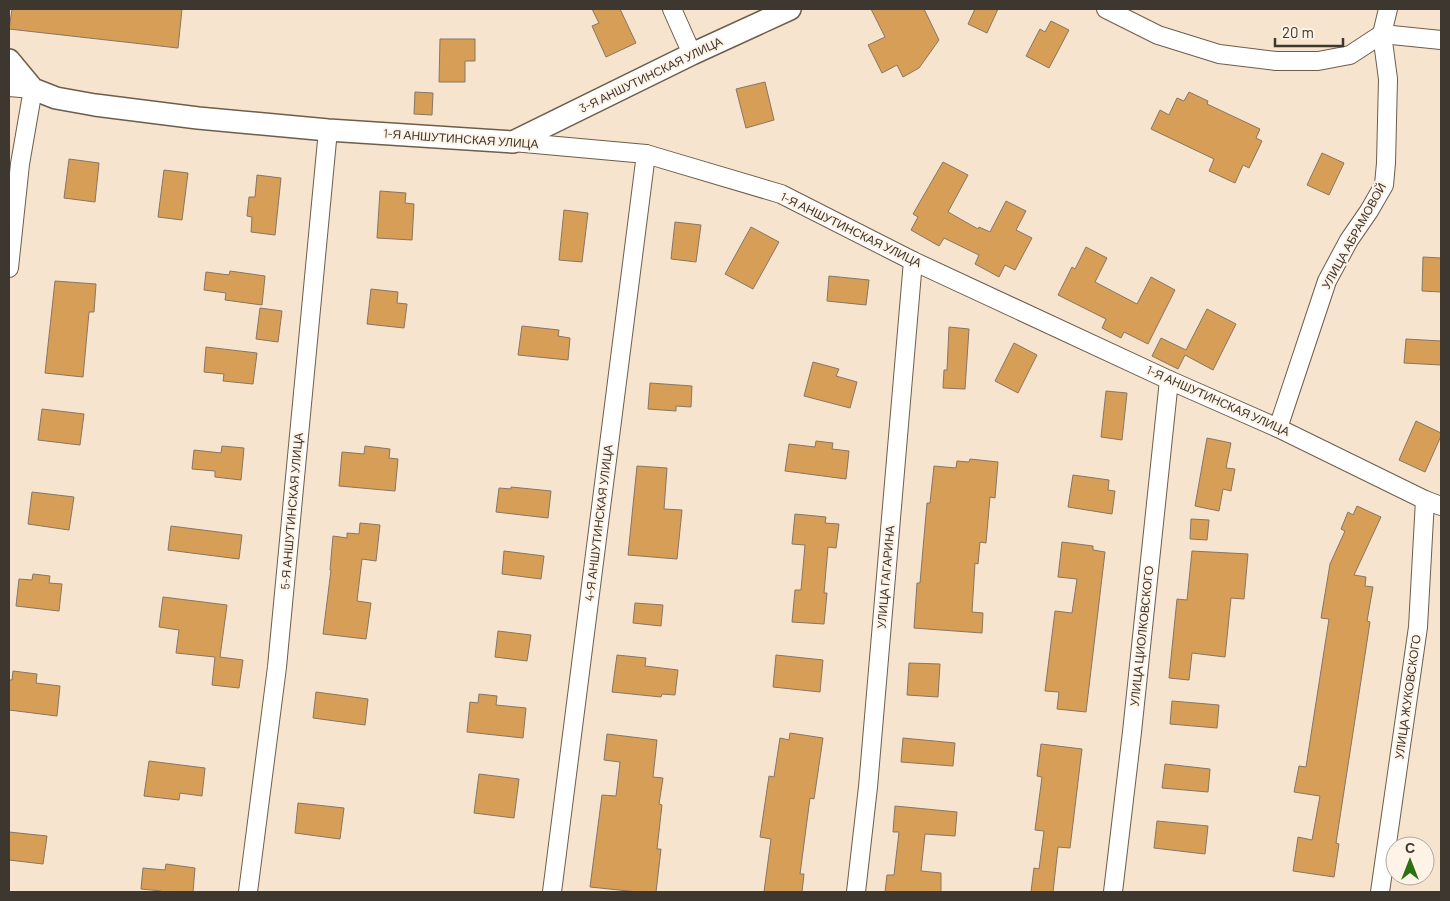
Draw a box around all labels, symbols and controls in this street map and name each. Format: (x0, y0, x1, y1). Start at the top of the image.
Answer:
scale bar (1275, 15, 1342, 47)
text: 20 m (1282, 23, 1314, 41)
street label: 3-Я АНШУТИНСКАЯ УЛИЦА (577, 33, 725, 116)
street label: 1-Я АНШУТИНСКАЯ УЛИЦА (383, 126, 539, 151)
street label: УЛИЦА АБРАМОВОЙ (1318, 180, 1389, 291)
street label: 1-Я АНШУТИНСКАЯ УЛИЦА (778, 189, 924, 270)
street label: 1-Я АНШУТИНСКАЯ УЛИЦА (1144, 362, 1292, 439)
street label: 5-Я АНШУТИНСКАЯ УЛИЦА (277, 432, 306, 590)
street label: 4-Я АНШУТИНСКАЯ УЛИЦА (581, 444, 616, 602)
street label: УЛИЦА ГАГАРИНА (874, 525, 897, 629)
street label: УЛИЦА ЦИОЛКОВСКОГО (1127, 565, 1156, 707)
street label: УЛИЦА ЖУКОВСКОГО (1391, 634, 1424, 760)
north arrow (1385, 836, 1435, 886)
text: С (1405, 839, 1415, 856)

